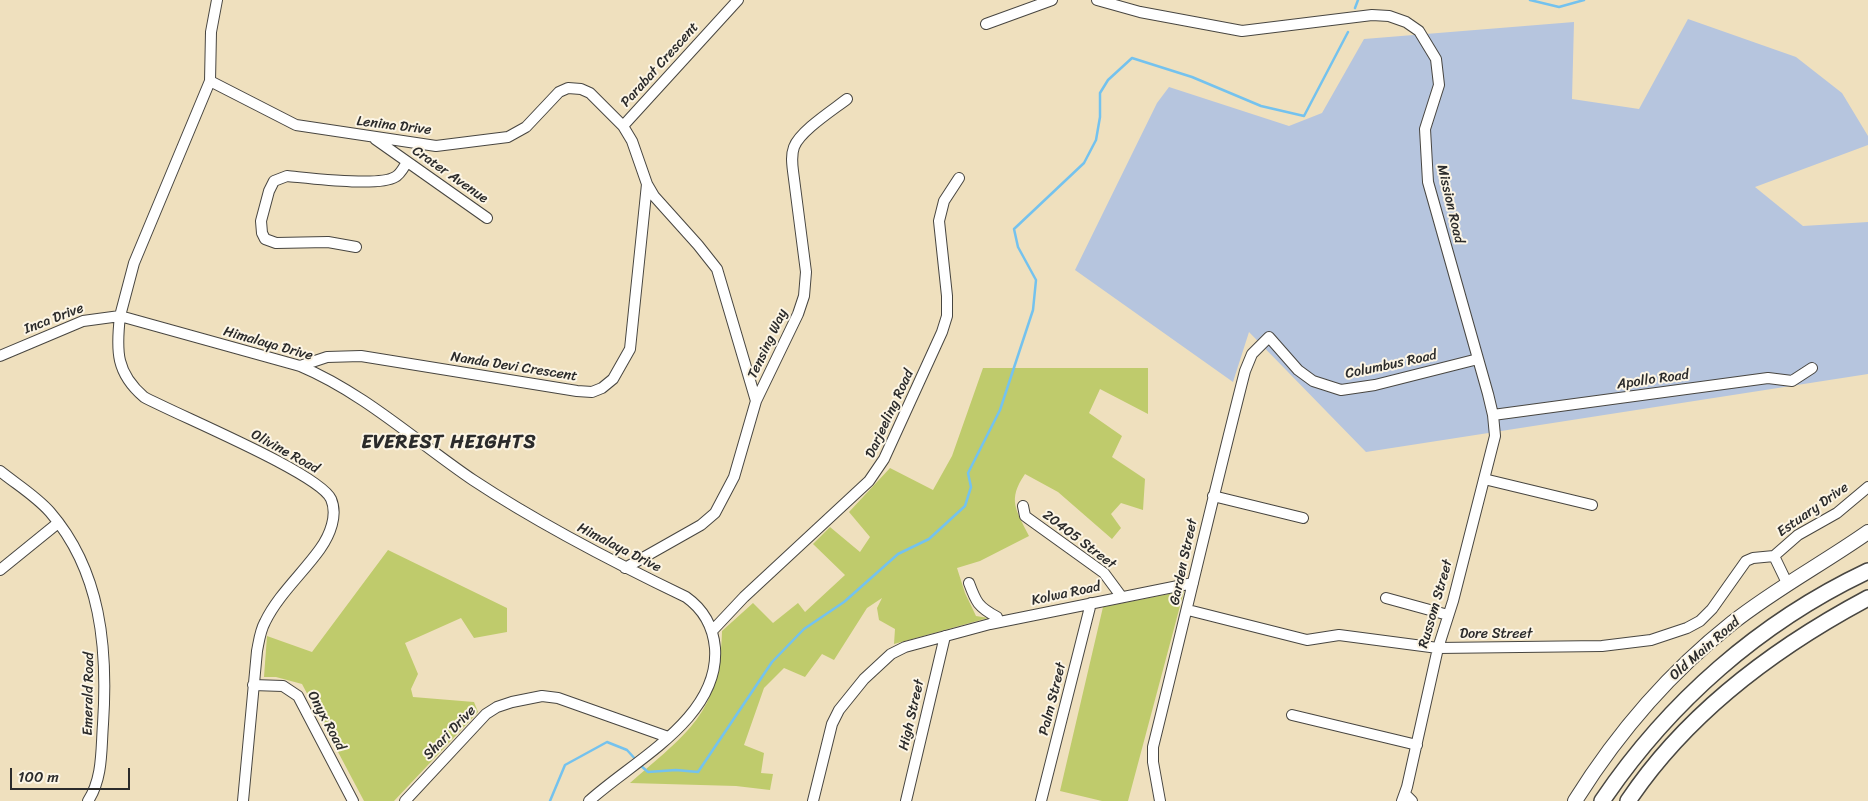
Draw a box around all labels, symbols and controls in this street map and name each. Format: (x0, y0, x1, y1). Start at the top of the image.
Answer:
street label: Parabat Crescent (618, 19, 702, 111)
street label: Lenina Drive (356, 113, 432, 139)
street label: Crater Avenue (409, 143, 491, 207)
street label: Mission Road (1433, 163, 1467, 245)
street label: Inca Drive (22, 300, 86, 338)
street label: Tensing Way (745, 306, 791, 382)
street label: Himalaya Drive (221, 323, 315, 365)
street label: Columbus Road (1344, 347, 1438, 383)
street label: Nanda Devi Crescent (450, 349, 578, 385)
street label: Darjeeling Road (862, 367, 918, 461)
street label: Apollo Road (1616, 367, 1690, 393)
street label: Olivine Road (248, 426, 322, 478)
district label: EVEREST HEIGHTS (361, 432, 537, 454)
street label: Estuary Drive (1774, 479, 1852, 541)
street label: 20405 Street (1039, 507, 1119, 573)
street label: Garden Street (1167, 517, 1201, 607)
street label: Himalaya Drive (574, 520, 664, 576)
street label: Russom Street (1415, 558, 1457, 650)
street label: Kolwa Road (1030, 579, 1102, 609)
street label: Old Main Road (1666, 614, 1744, 684)
street label: Dore Street (1460, 626, 1532, 642)
street label: Emerald Road (80, 652, 98, 736)
street label: Palm Street (1036, 661, 1070, 737)
street label: High Street (896, 678, 928, 752)
street label: Onyx Road (303, 688, 349, 754)
street label: Shari Drive (420, 703, 480, 763)
scale bar (12, 758, 132, 790)
text: 100 m (18, 764, 59, 790)

